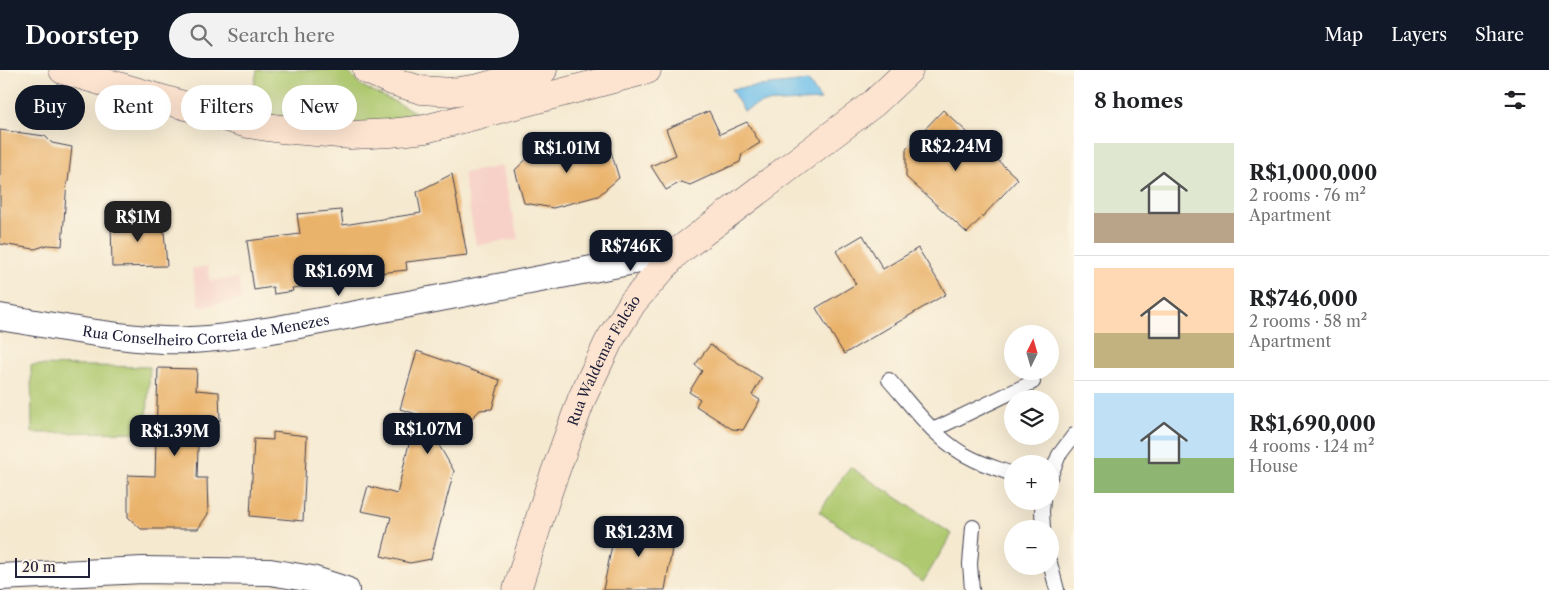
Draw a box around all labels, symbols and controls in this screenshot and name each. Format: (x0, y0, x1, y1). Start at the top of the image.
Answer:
search box (169, 13, 519, 58)
text: Doorstep (25, 21, 139, 50)
icon: search (187, 21, 215, 49)
text: Search here (227, 24, 335, 47)
text: Map (1325, 24, 1363, 46)
text: Layers (1391, 24, 1447, 46)
text: Share (1475, 24, 1524, 46)
chip: Buy (15, 85, 85, 130)
chip: Rent (95, 85, 171, 130)
chip: Filters (181, 85, 272, 130)
chip: New (282, 85, 357, 130)
icon: filters (1501, 86, 1529, 114)
text: 8 homes (1094, 88, 1183, 113)
pin: R$2.24M (910, 129, 1002, 172)
pin: R$1.01M (521, 132, 613, 174)
text: R$2.24M (920, 136, 992, 156)
text: R$1.01M (533, 138, 601, 158)
text: R$1,000,000 (1249, 160, 1377, 185)
icon: home (1134, 163, 1194, 223)
text: 2 rooms · 76 m² (1249, 185, 1366, 205)
pin: R$1M (108, 200, 168, 243)
text: Apartment (1249, 205, 1331, 225)
text: R$1M (115, 207, 161, 227)
pin: R$746K (590, 230, 672, 272)
text: R$746K (601, 236, 661, 256)
pin: R$1.69M (293, 254, 385, 297)
text: R$1.69M (305, 261, 373, 281)
text: R$746,000 (1249, 286, 1358, 311)
icon: home (1134, 288, 1194, 348)
street label: Rua Waldemar Falcão (564, 291, 644, 428)
street label: Rua Conselheiro Correia de Menezes (81, 310, 331, 349)
text: 2 rooms · 58 m² (1249, 311, 1367, 331)
north arrow (1004, 325, 1059, 380)
map controls (1004, 325, 1059, 575)
text: Apartment (1249, 331, 1331, 351)
button: layers (1004, 390, 1059, 445)
text: R$1,690,000 (1249, 411, 1376, 436)
pin: R$1.07M (382, 412, 474, 455)
icon: home (1134, 413, 1194, 473)
pin: R$1.39M (129, 414, 221, 457)
text: R$1.07M (394, 419, 462, 439)
text: R$1.39M (141, 421, 209, 441)
text: 4 rooms · 124 m² (1249, 436, 1374, 456)
button: + (1004, 455, 1059, 510)
text: House (1249, 456, 1298, 476)
pin: R$1.23M (593, 516, 685, 558)
button: − (1004, 520, 1059, 575)
text: R$1.23M (605, 522, 673, 542)
scale bar (15, 555, 90, 578)
text: 20 m (22, 558, 56, 576)

